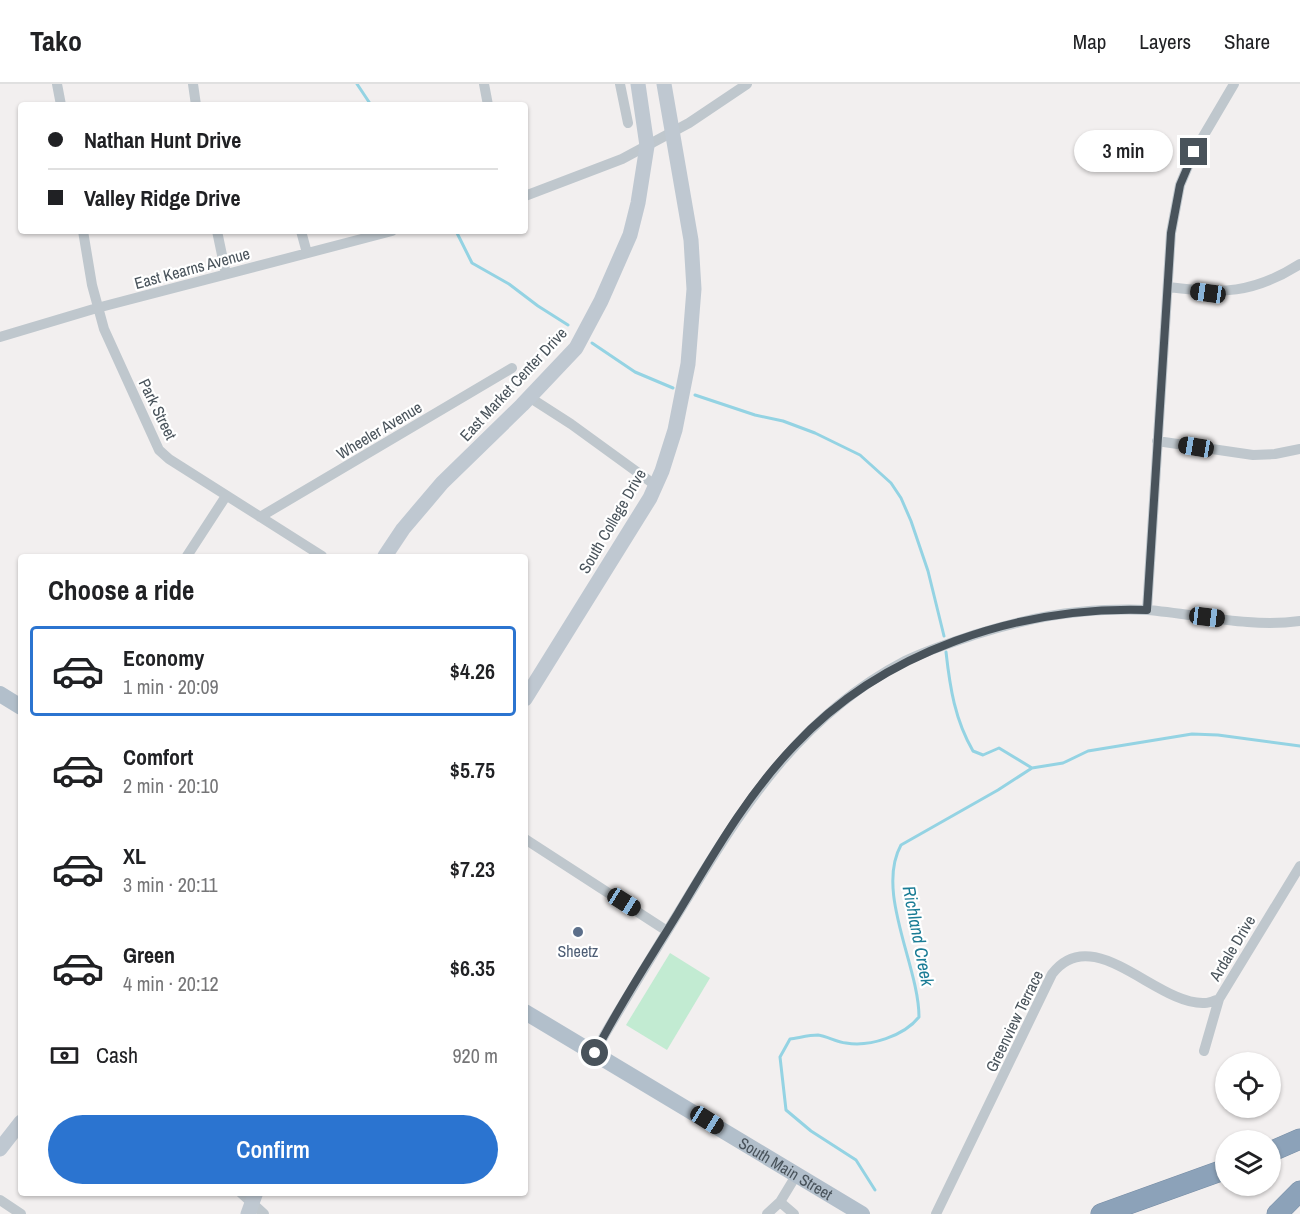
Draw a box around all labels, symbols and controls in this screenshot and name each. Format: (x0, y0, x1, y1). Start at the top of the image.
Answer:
text: Tako (30, 22, 82, 60)
text: Map (1073, 27, 1106, 56)
text: Layers (1139, 27, 1191, 56)
text: Share (1224, 27, 1270, 56)
text: Nathan Hunt Drive (84, 125, 241, 155)
callout: 3 min (1074, 131, 1173, 173)
text: 3 min (1102, 137, 1145, 164)
route end (1180, 138, 1207, 165)
text: Valley Ridge Drive (84, 183, 240, 213)
street label: East Kearns Avenue (132, 242, 252, 294)
car (1189, 282, 1227, 304)
street label: East Market Center Drive (454, 322, 572, 446)
street label: Park Street (134, 375, 182, 444)
street label: Wheeler Avenue (332, 396, 426, 464)
car (1177, 435, 1215, 459)
street label: South College Drive (573, 465, 651, 577)
text: Choose a ride (48, 572, 194, 608)
car (1188, 606, 1226, 628)
text: Economy (123, 643, 204, 673)
icon: car (51, 644, 105, 698)
text: $4.26 (450, 656, 495, 686)
text: 1 min · 20:09 (123, 673, 219, 700)
text: Comfort (123, 742, 193, 772)
icon: car (51, 743, 105, 797)
text: $5.75 (450, 755, 495, 785)
text: 2 min · 20:10 (123, 772, 219, 799)
text: XL (123, 841, 146, 871)
icon: car (51, 842, 105, 896)
text: $7.23 (450, 854, 495, 884)
text: 3 min · 20:11 (123, 871, 218, 898)
water label: Richland Creek (897, 884, 941, 989)
car (604, 885, 644, 919)
street label: Ardale Drive (1203, 911, 1260, 986)
marker: Sheetz (571, 925, 585, 939)
text: Green (123, 940, 175, 970)
place label: Sheetz (558, 940, 599, 962)
icon: car (51, 941, 105, 995)
text: $6.35 (450, 953, 495, 983)
street label: Greenview Terrace (980, 966, 1048, 1076)
text: 4 min · 20:12 (123, 970, 219, 997)
icon: cash (48, 1039, 81, 1072)
route start (581, 1039, 608, 1066)
text: Cash (96, 1040, 138, 1070)
text: 920 m (452, 1042, 498, 1069)
map controls (1215, 1052, 1281, 1196)
button: locate (1215, 1052, 1281, 1118)
car (687, 1103, 727, 1137)
button: Confirm (48, 1115, 498, 1184)
button: layers (1215, 1130, 1281, 1196)
street label: South Main Street (735, 1132, 837, 1205)

